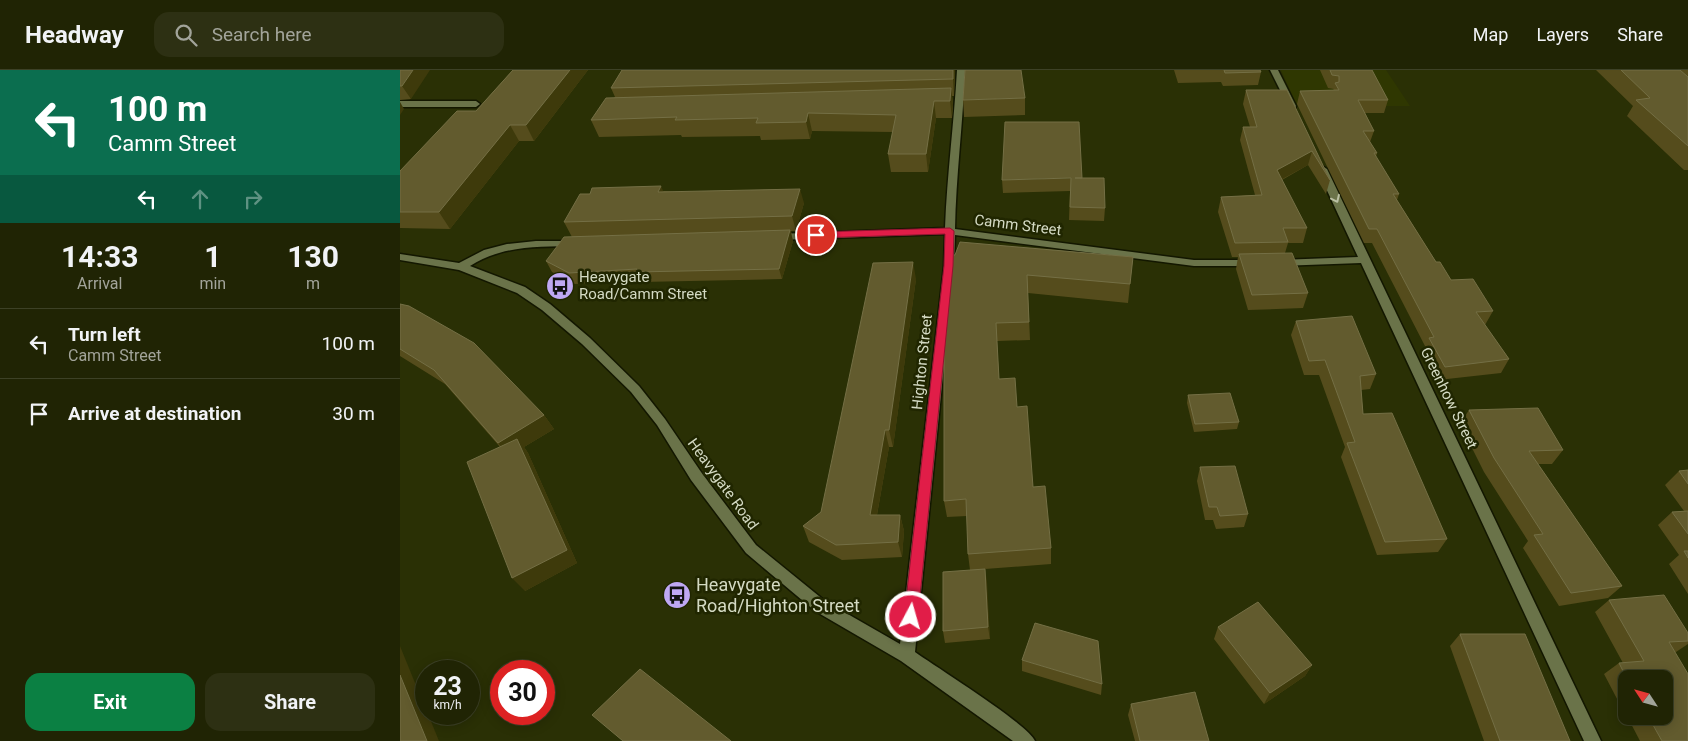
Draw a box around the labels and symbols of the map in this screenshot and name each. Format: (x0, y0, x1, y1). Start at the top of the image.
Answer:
one-way arrow (1330, 194, 1340, 203)
street label: Camm Street (973, 211, 1063, 239)
pin (795, 214, 837, 256)
place label: Heavygate Road/Camm Street (579, 268, 707, 303)
bus stop icon: Heavygate Road/Camm Street (545, 271, 575, 301)
street label: Highton Street (908, 313, 936, 411)
street label: Greenhow Street (1417, 344, 1481, 452)
street label: Heavygate Road (684, 435, 762, 533)
place label: Heavygate Road/Highton Street (696, 574, 860, 616)
bus stop icon: Heavygate Road/Highton Street (662, 580, 692, 610)
position arrow (884, 590, 936, 642)
speed limit sign: 30 (490, 660, 555, 725)
north arrow (1618, 670, 1672, 725)

